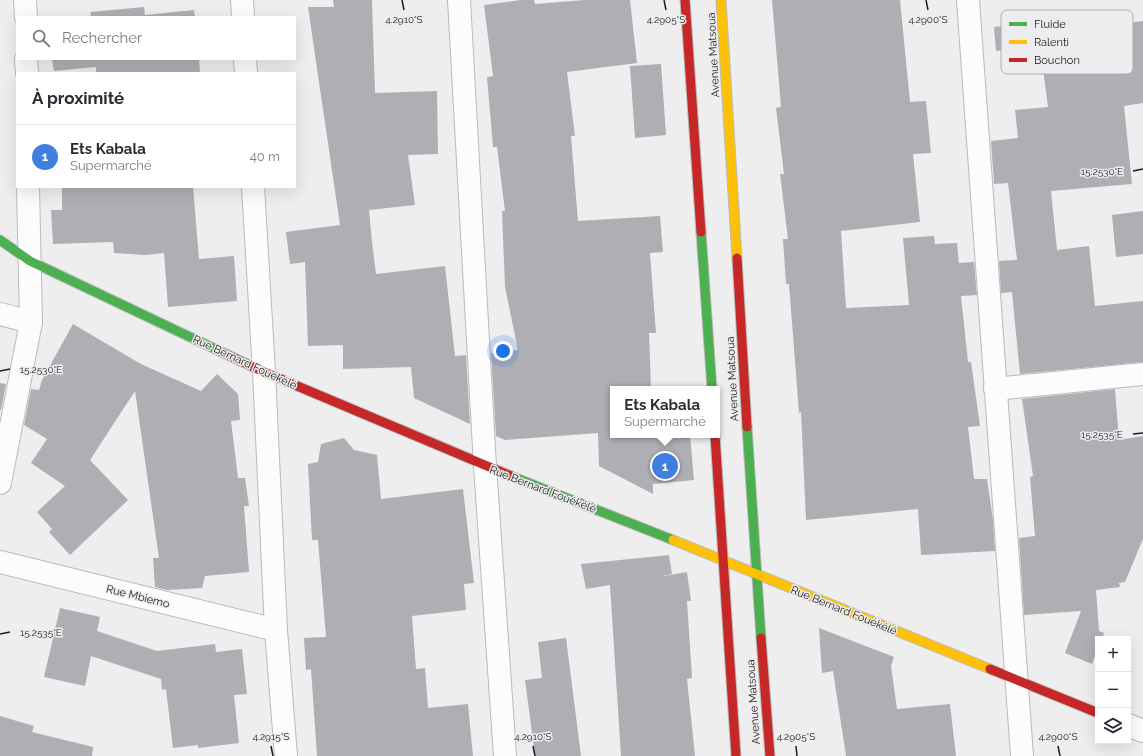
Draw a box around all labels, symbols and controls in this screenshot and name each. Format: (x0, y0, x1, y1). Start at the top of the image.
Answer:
legend (1001, 10, 1133, 74)
street label: Avenue Matsoua (705, 12, 722, 98)
text: 4.2910°S (385, 14, 423, 25)
text: 4.2905°S (647, 14, 685, 25)
text: 4.2900°S (908, 14, 948, 25)
search box (16, 16, 296, 60)
text: Fluide (1034, 18, 1066, 31)
icon: search (30, 27, 52, 49)
text: Rechercher (62, 29, 142, 47)
text: Ralenti (1034, 36, 1069, 49)
text: Bouchon (1034, 54, 1080, 67)
text: À proximité (32, 88, 124, 108)
text: Ets Kabala (70, 140, 146, 158)
text: 1 (42, 149, 48, 164)
text: 40 m (250, 149, 280, 164)
text: Supermarché (70, 158, 152, 173)
text: 15.2530°E (1081, 166, 1123, 177)
street label: Rue Bernard Fouékélé (191, 333, 299, 393)
street label: Avenue Matsoua (724, 336, 741, 422)
your location (493, 341, 513, 361)
text: 15.2530°E (20, 364, 62, 375)
popup (610, 386, 720, 438)
text: Ets Kabala (624, 396, 700, 414)
text: Supermarché (624, 414, 706, 429)
text: 15.2535°E (1081, 429, 1123, 440)
pin: 1 (652, 451, 678, 481)
street label: Rue Bernard Fouékélé (488, 463, 599, 516)
street label: Rue Mbiemo (105, 582, 171, 611)
street label: Rue Bernard Fouékélé (789, 583, 899, 638)
text: 15.2535°E (20, 627, 62, 638)
map controls (1095, 636, 1131, 744)
button: + (1095, 636, 1131, 672)
street label: Avenue Matsoua (744, 659, 763, 745)
button: − (1095, 672, 1131, 708)
button: layers (1095, 708, 1131, 744)
text: 4.2915°S (253, 731, 289, 742)
text: 4.2910°S (514, 731, 552, 742)
text: 4.2905°S (777, 731, 815, 742)
text: 4.2900°S (1038, 731, 1078, 742)

